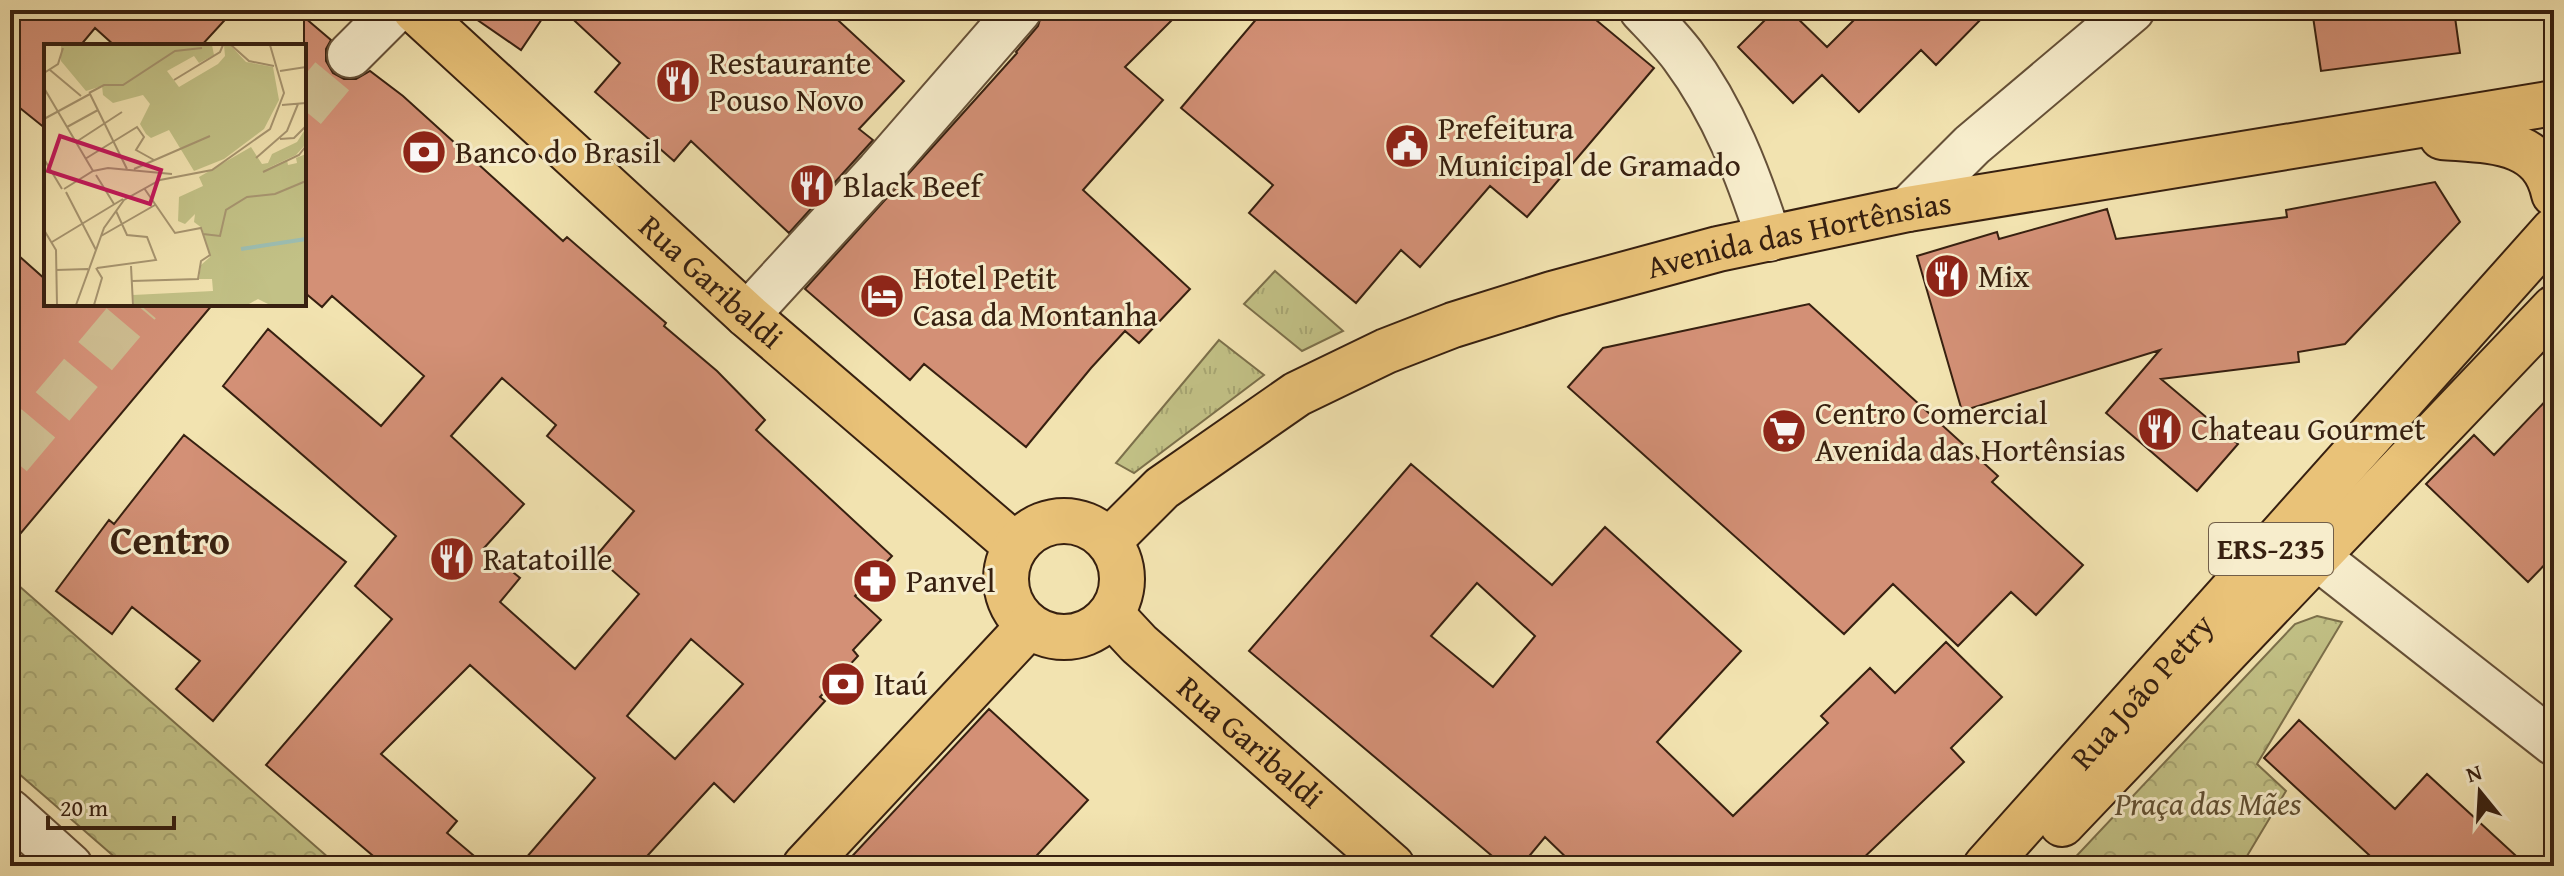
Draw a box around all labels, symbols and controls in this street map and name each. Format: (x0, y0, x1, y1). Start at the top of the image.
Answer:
place label: Restaurante Pouso Novo (709, 39, 871, 123)
inset map (44, 44, 306, 306)
restaurant icon: Restaurante Pouso Novo (654, 57, 702, 105)
place label: Prefeitura Municipal de Gramado (1438, 104, 1741, 188)
public building icon: Prefeitura Municipal de Gramado (1383, 122, 1431, 170)
bank icon: Banco do Brasil (400, 128, 448, 176)
place label: Banco do Brasil (455, 128, 661, 175)
restaurant icon: Black Beef (788, 162, 836, 210)
place label: Black Beef (843, 162, 984, 209)
street label: Avenida das Hortênsias (1641, 178, 1954, 290)
street label: Rua Garibaldi (629, 203, 794, 360)
restaurant icon: Mix (1923, 252, 1971, 300)
place label: Mix (1978, 252, 2030, 299)
place label: Hotel Petit Casa da Montanha (913, 254, 1158, 338)
hotel icon: Hotel Petit Casa da Montanha (858, 272, 906, 320)
place label: Centro Comercial Avenida das Hortênsias (1815, 389, 2126, 473)
restaurant icon: Chateau Gourmet (2136, 405, 2184, 453)
place label: Chateau Gourmet (2191, 405, 2425, 452)
supermarket icon: Centro Comercial Avenida das Hortênsias (1760, 407, 1808, 455)
district label: Centro (110, 510, 230, 569)
road number: ERS-235 (2209, 523, 2333, 575)
restaurant icon: Ratatoille (428, 535, 476, 583)
place label: Ratatoille (483, 535, 613, 582)
pharmacy icon: Panvel (851, 557, 899, 605)
place label: Panvel (906, 557, 995, 604)
street label: Rua João Petry (2059, 603, 2224, 780)
bank icon: Itaú (819, 660, 867, 708)
place label: Itaú (874, 660, 928, 707)
street label: Rua Garibaldi (1167, 664, 1334, 819)
north arrow (2440, 752, 2520, 832)
text: N (2462, 755, 2486, 790)
scale bar (48, 780, 174, 830)
park label: Praça das Mães (2114, 780, 2302, 827)
text: 20 m (60, 790, 108, 825)

